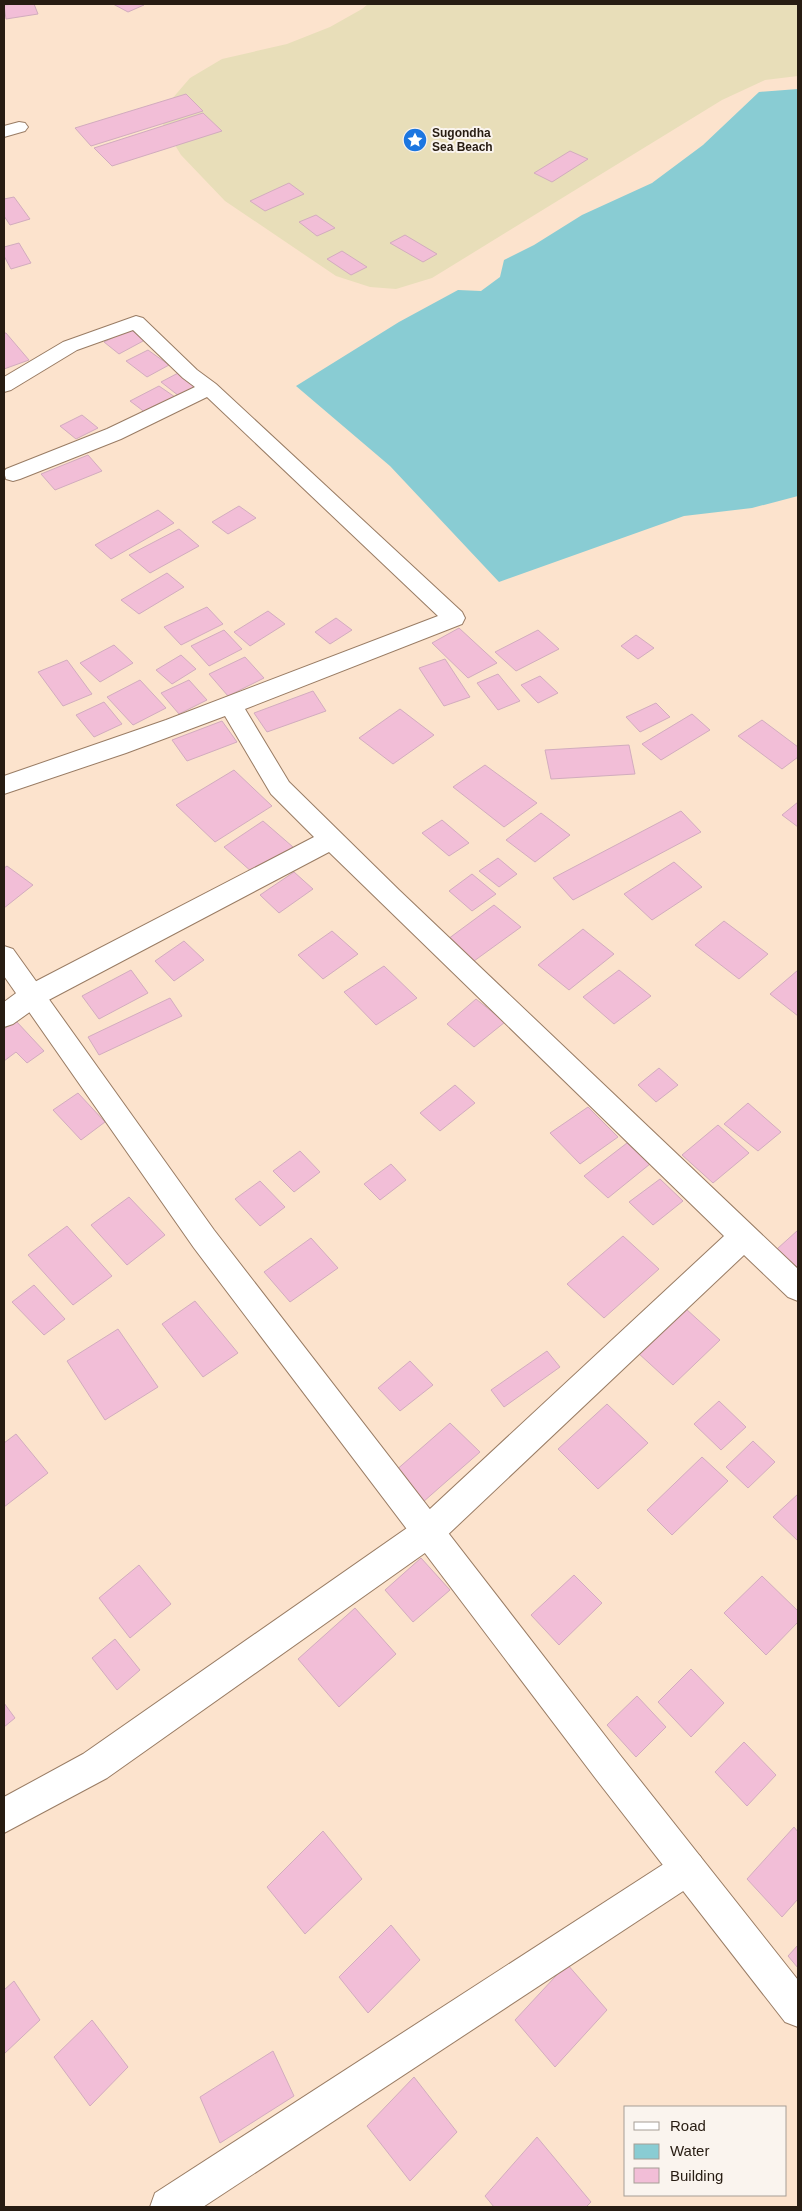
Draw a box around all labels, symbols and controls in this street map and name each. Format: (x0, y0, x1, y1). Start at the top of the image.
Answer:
place label: Sugondha Sea Beach (432, 126, 493, 154)
place icon: Sugondha Sea Beach (402, 127, 428, 153)
legend (624, 2106, 787, 2196)
text: Road (670, 2117, 706, 2134)
text: Water (670, 2142, 709, 2159)
text: Building (670, 2167, 723, 2184)

